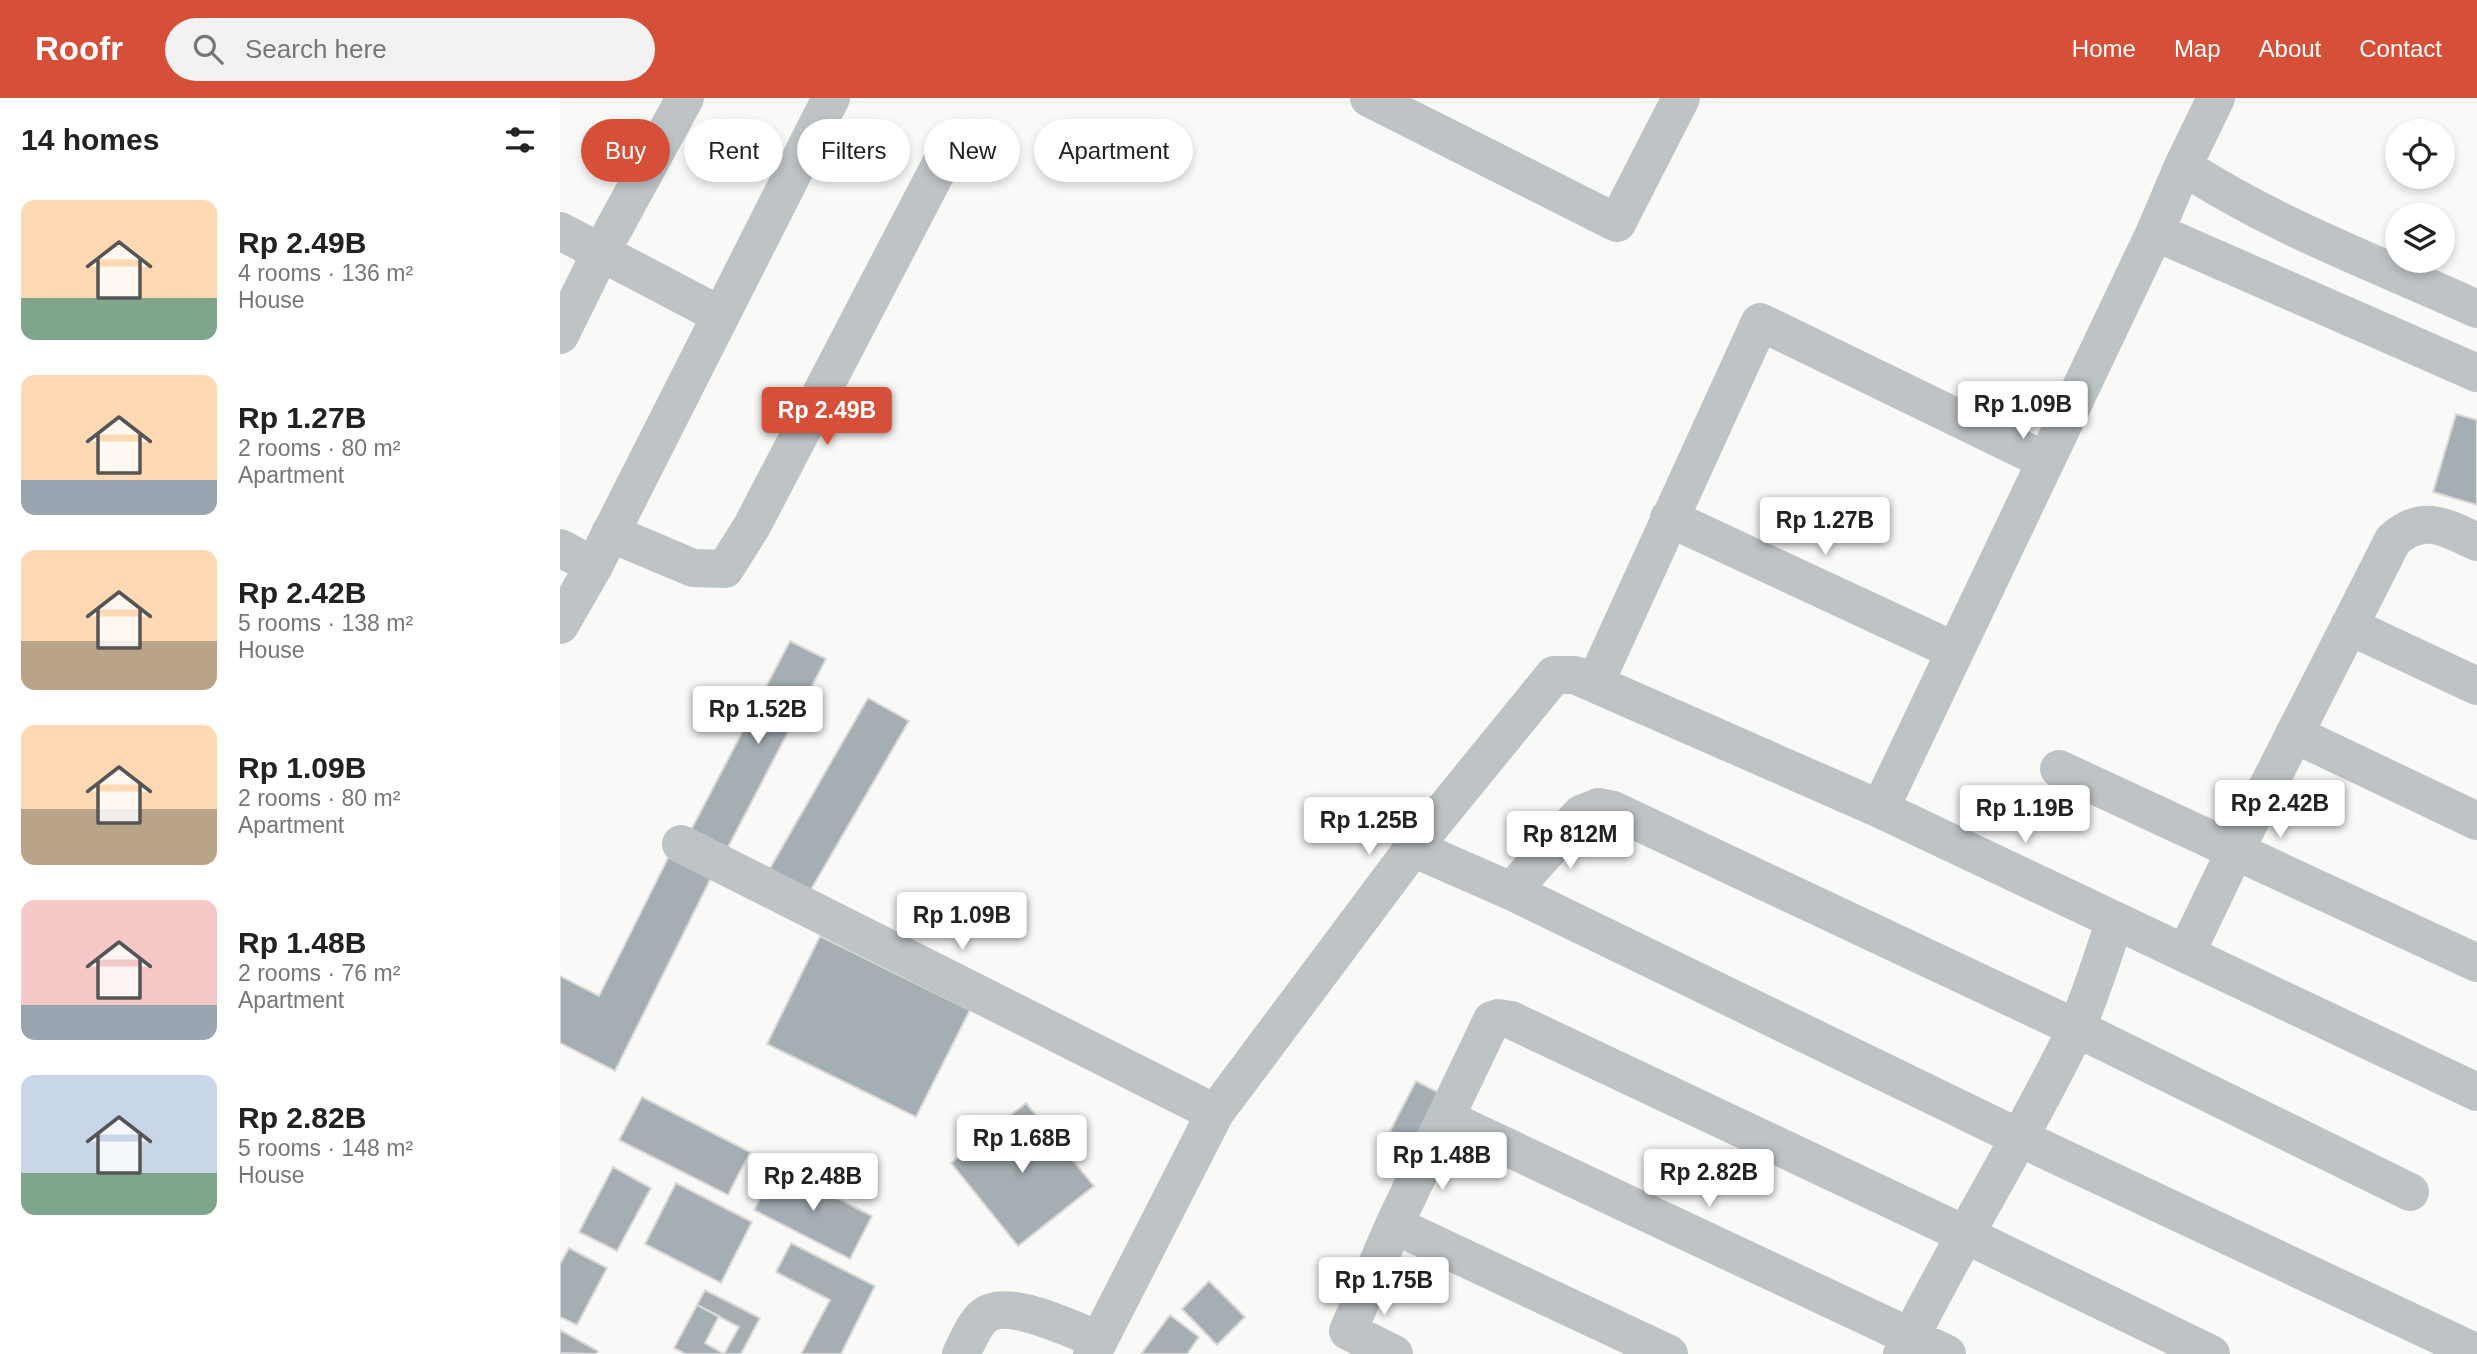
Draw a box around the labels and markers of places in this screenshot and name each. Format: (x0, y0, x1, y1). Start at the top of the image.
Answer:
pin: Rp 1.09B (1951, 382, 2095, 441)
pin: Rp 2.49B (755, 388, 899, 447)
pin: Rp 1.27B (1753, 498, 1897, 557)
pin: Rp 1.52B (686, 686, 830, 746)
pin: Rp 2.42B (2208, 780, 2352, 840)
pin: Rp 1.19B (1953, 786, 2097, 845)
pin: Rp 1.25B (1297, 798, 1441, 857)
pin: Rp 812M (1505, 812, 1635, 871)
pin: Rp 1.09B (890, 892, 1034, 952)
pin: Rp 1.68B (950, 1116, 1094, 1175)
pin: Rp 1.48B (1370, 1132, 1514, 1192)
pin: Rp 2.82B (1637, 1150, 1781, 1209)
pin: Rp 2.48B (741, 1154, 885, 1213)
pin: Rp 1.75B (1312, 1258, 1456, 1317)

